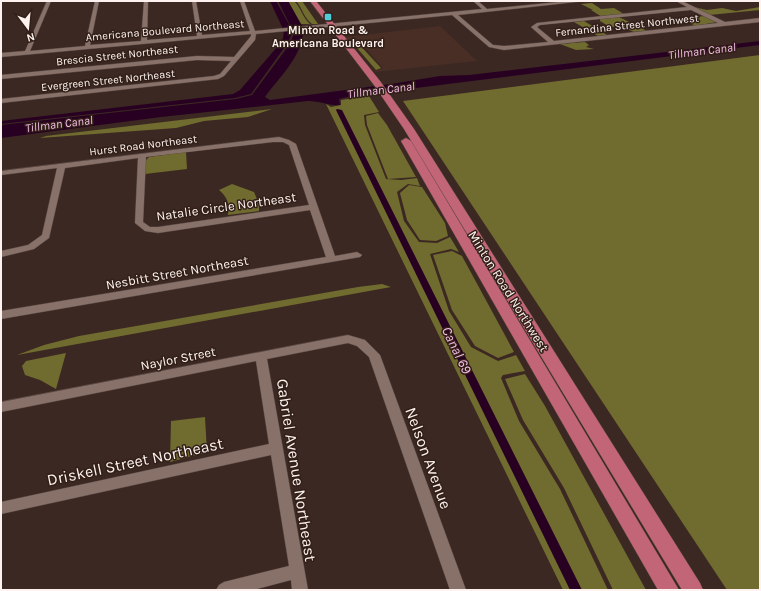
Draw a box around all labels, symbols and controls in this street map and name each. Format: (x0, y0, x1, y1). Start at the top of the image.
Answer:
north arrow (8, 8, 48, 48)
street label: Fernandina Street Northwest (555, 11, 699, 39)
marker: Minton Road & Americana Boulevard (323, 12, 333, 22)
street label: Americana Boulevard Northeast (85, 17, 245, 44)
place label: Minton Road & Americana Boulevard (272, 24, 384, 50)
text: N (25, 30, 36, 44)
water label: Tillman Canal (667, 40, 737, 62)
street label: Brescia Street Northeast (55, 43, 179, 68)
street label: Evergreen Street Northeast (40, 67, 176, 94)
water label: Tillman Canal (346, 79, 416, 101)
water label: Tillman Canal (24, 113, 94, 135)
street label: Hurst Road Northeast (88, 132, 198, 159)
street label: Natalie Circle Northeast (155, 189, 297, 224)
street label: Minton Road Northwest (465, 228, 552, 355)
street label: Nesbitt Street Northeast (105, 253, 250, 292)
water label: Canal 69 (438, 324, 476, 377)
street label: Naylor Street (139, 344, 217, 373)
street label: Gabriel Avenue Northeast (273, 377, 320, 563)
street label: Nelson Avenue (401, 405, 456, 512)
street label: Driskell Street Northeast (45, 434, 225, 489)

